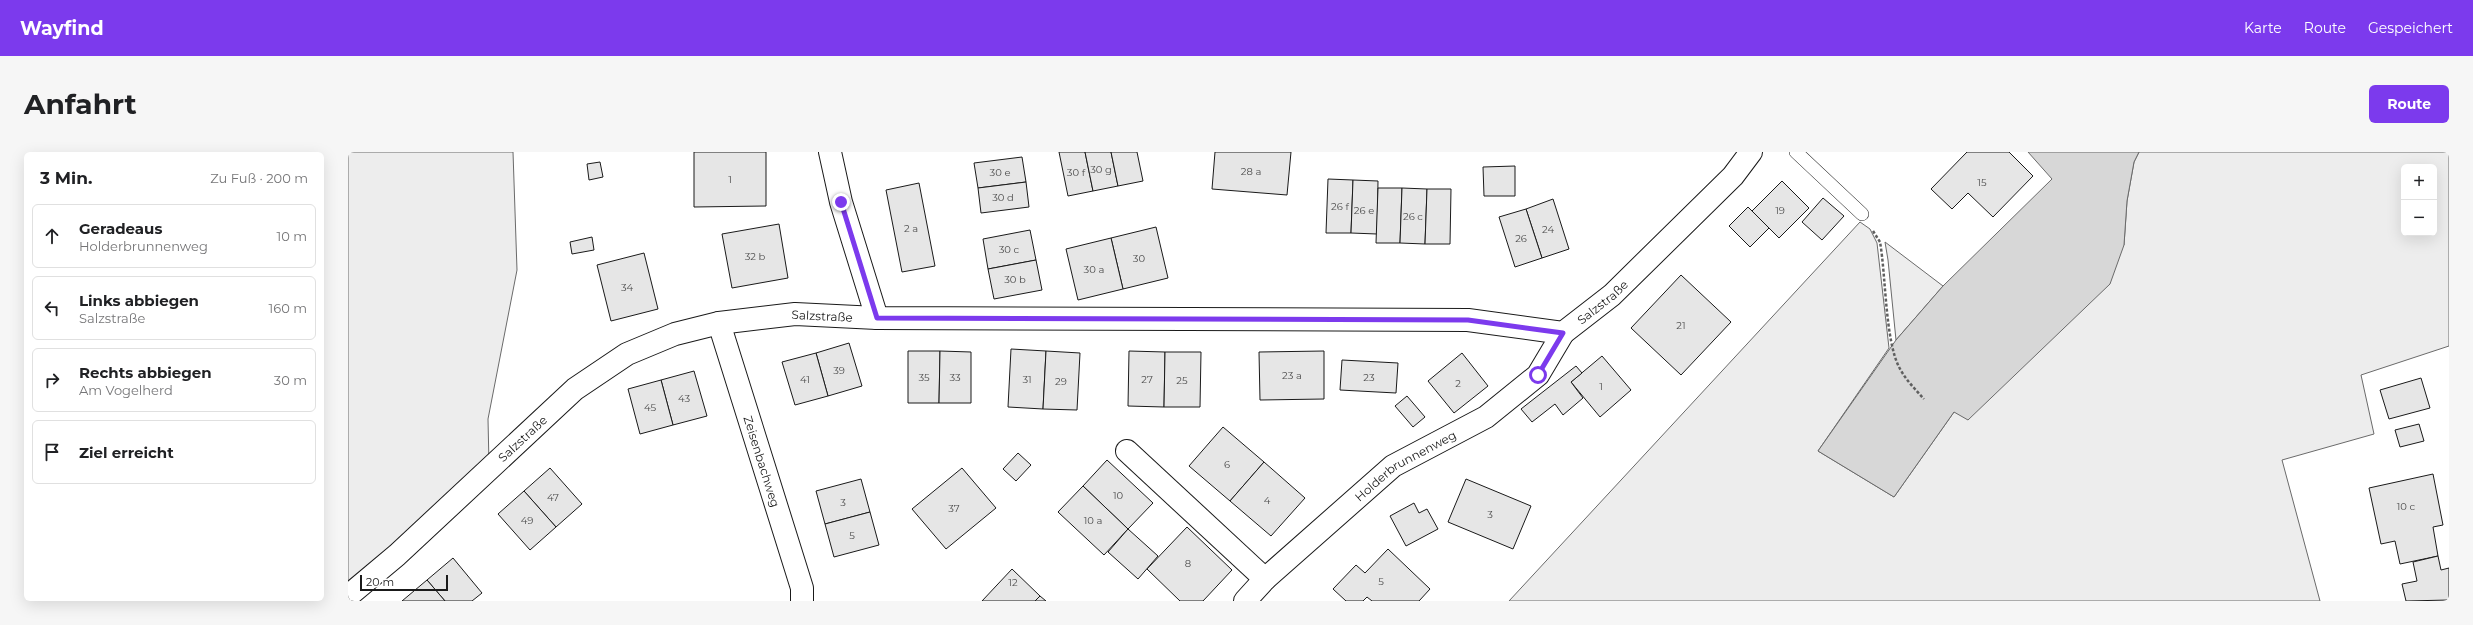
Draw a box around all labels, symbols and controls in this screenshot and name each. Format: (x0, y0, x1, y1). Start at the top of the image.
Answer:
text: Wayfind (20, 17, 104, 40)
text: Karte (2244, 19, 2282, 37)
text: Route (2304, 19, 2346, 37)
text: Gespeichert (2368, 19, 2453, 37)
button: Route (2369, 85, 2449, 123)
text: Anfahrt (24, 87, 137, 121)
house number: 30 g (1090, 163, 1112, 176)
map controls (2401, 164, 2437, 236)
button: + (2401, 164, 2437, 200)
house number: 28 a (1241, 165, 1261, 178)
house number: 30 e (990, 166, 1010, 179)
house number: 30 f (1067, 166, 1086, 179)
text: 3 Min. (40, 168, 92, 188)
text: Zu Fuß · 200 m (210, 170, 308, 186)
house number: 1 (728, 173, 732, 186)
house number: 15 (1977, 176, 1987, 189)
house number: 30 d (992, 191, 1014, 204)
route end (832, 193, 850, 211)
house number: 26 f (1331, 200, 1349, 213)
button: − (2401, 200, 2437, 236)
house number: 26 e (1354, 204, 1374, 217)
house number: 19 (1775, 204, 1785, 217)
house number: 26 c (1403, 210, 1423, 223)
text: Geradeaus (79, 219, 162, 238)
house number: 2 a (904, 222, 918, 235)
house number: 24 (1542, 223, 1554, 236)
icon: ahead (41, 225, 63, 247)
text: 10 m (277, 228, 307, 244)
house number: 26 (1515, 232, 1527, 245)
text: Holderbrunnenweg (79, 238, 208, 254)
house number: 30 c (999, 243, 1020, 256)
house number: 32 b (745, 250, 766, 263)
house number: 30 (1133, 252, 1146, 265)
house number: 30 a (1084, 263, 1104, 276)
house number: 30 b (1004, 273, 1026, 286)
street label: Salzstraße (1574, 276, 1631, 327)
house number: 34 (621, 281, 634, 294)
text: Links abbiegen (79, 291, 199, 310)
icon: left (41, 297, 63, 319)
text: 160 m (269, 300, 307, 316)
street label: Salzstraße (791, 306, 853, 324)
text: Salzstraße (79, 310, 145, 326)
house number: 21 (1676, 319, 1686, 332)
text: Rechts abbiegen (79, 363, 212, 382)
house number: 39 (833, 364, 845, 377)
route start (1529, 366, 1547, 384)
icon: right (41, 369, 63, 391)
house number: 23 a (1282, 369, 1302, 382)
house number: 35 (918, 371, 930, 384)
house number: 33 (949, 371, 961, 384)
house number: 23 (1363, 371, 1375, 384)
text: 30 m (274, 372, 307, 388)
house number: 41 (800, 373, 810, 386)
house number: 31 (1022, 373, 1032, 386)
house number: 27 (1141, 373, 1153, 386)
house number: 25 (1176, 374, 1188, 387)
house number: 29 (1055, 375, 1067, 388)
house number: 2 (1455, 377, 1461, 390)
house number: 1 (1599, 380, 1603, 393)
text: Am Vogelherd (79, 382, 173, 398)
house number: 43 (678, 392, 690, 405)
house number: 45 (644, 401, 656, 414)
street label: Salzstraße (495, 412, 550, 465)
street label: Zeisenbachweg (741, 414, 784, 509)
street label: Holderbrunnenweg (1351, 427, 1458, 504)
icon: arrive (41, 441, 63, 463)
text: Ziel erreicht (79, 443, 174, 462)
house number: 6 (1224, 458, 1230, 471)
house number: 10 (1113, 489, 1123, 502)
house number: 47 (547, 491, 559, 504)
house number: 4 (1264, 494, 1271, 507)
house number: 3 (840, 496, 846, 509)
house number: 10 c (2397, 500, 2416, 513)
house number: 37 (948, 502, 960, 515)
house number: 3 (1487, 508, 1493, 521)
house number: 49 (521, 514, 533, 527)
house number: 10 a (1084, 514, 1102, 527)
house number: 5 (849, 529, 855, 542)
house number: 8 (1185, 557, 1191, 570)
scale bar (360, 573, 448, 592)
text: 20 m (366, 575, 394, 589)
house number: 5 (1378, 575, 1384, 588)
house number: 12 (1008, 576, 1018, 589)

